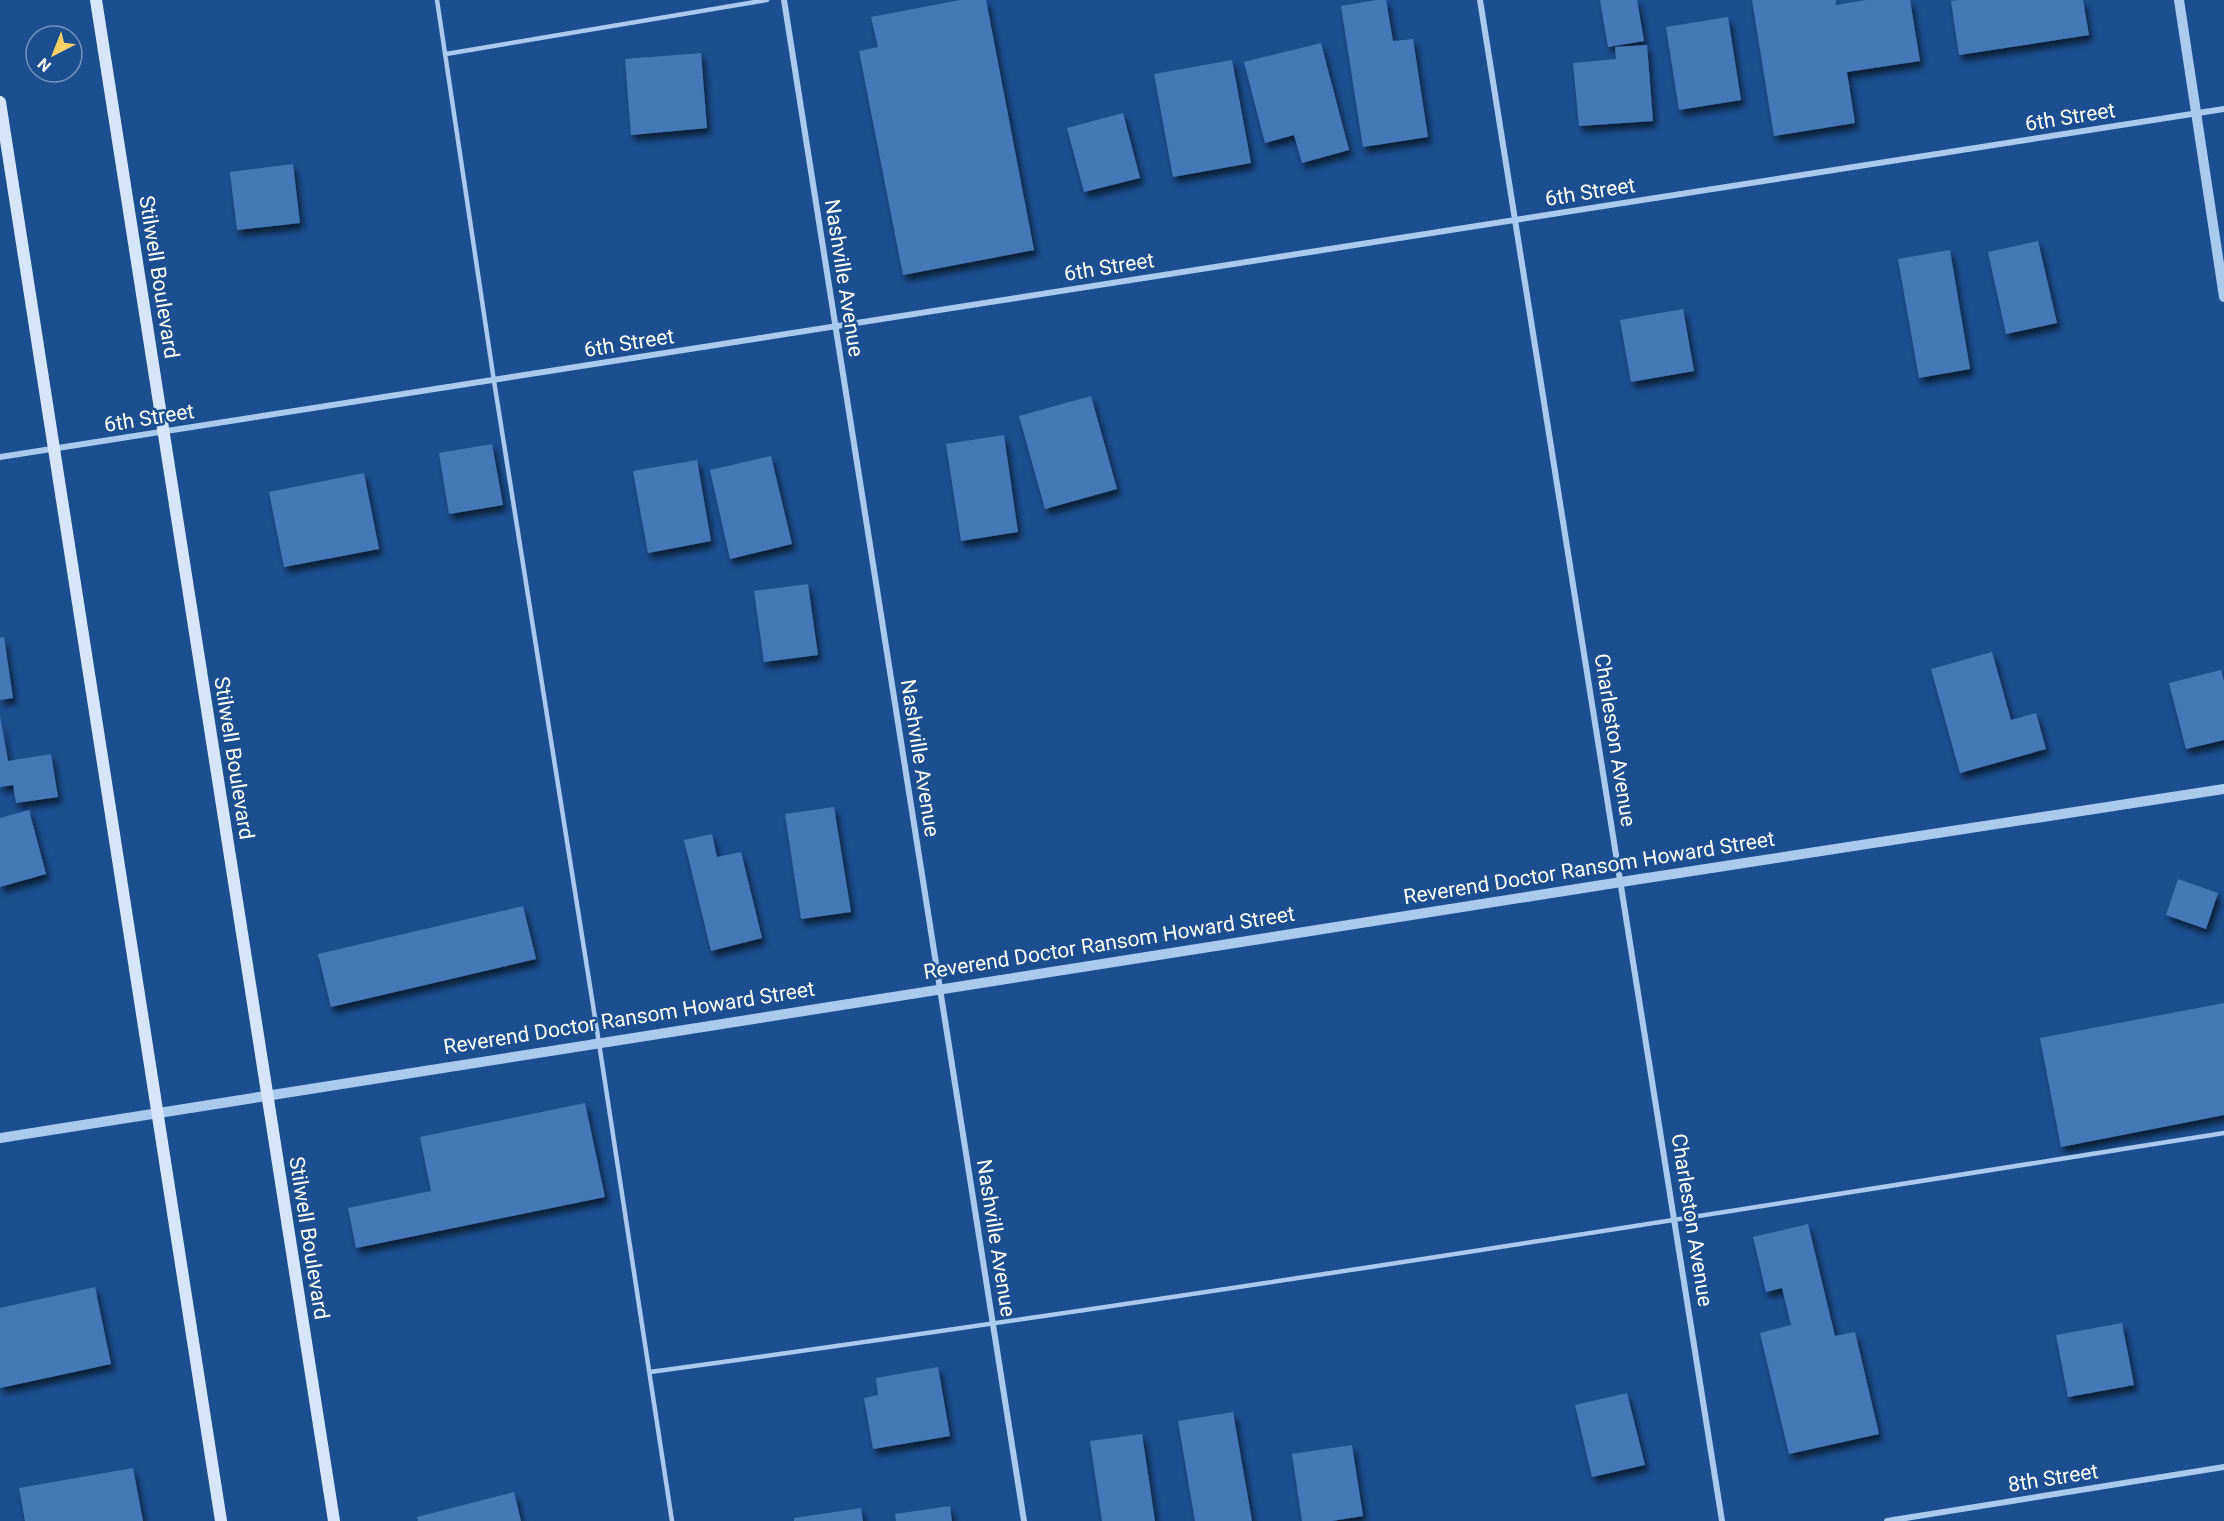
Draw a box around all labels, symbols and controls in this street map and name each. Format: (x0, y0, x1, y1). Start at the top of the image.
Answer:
north arrow (24, 24, 84, 84)
text: N (34, 54, 55, 76)
street label: 6th Street (2023, 98, 2117, 136)
street label: 6th Street (1543, 173, 1637, 211)
street label: Stilwell Boulevard (134, 194, 184, 360)
street label: Nashville Avenue (820, 197, 868, 359)
street label: 6th Street (1062, 248, 1156, 286)
street label: 6th Street (582, 324, 676, 362)
street label: 6th Street (102, 399, 196, 437)
street label: Charleston Avenue (1589, 652, 1641, 828)
street label: Stilwell Boulevard (209, 675, 259, 841)
street label: Nashville Avenue (896, 677, 944, 839)
street label: Reverend Doctor Ransom Howard Street (1402, 827, 1776, 909)
street label: Reverend Doctor Ransom Howard Street (922, 902, 1296, 984)
street label: Reverend Doctor Ransom Howard Street (442, 977, 816, 1059)
street label: Charleston Avenue (1666, 1132, 1718, 1308)
street label: Stilwell Boulevard (284, 1155, 334, 1321)
street label: Nashville Avenue (972, 1157, 1020, 1319)
street label: 8th Street (2006, 1459, 2100, 1497)

